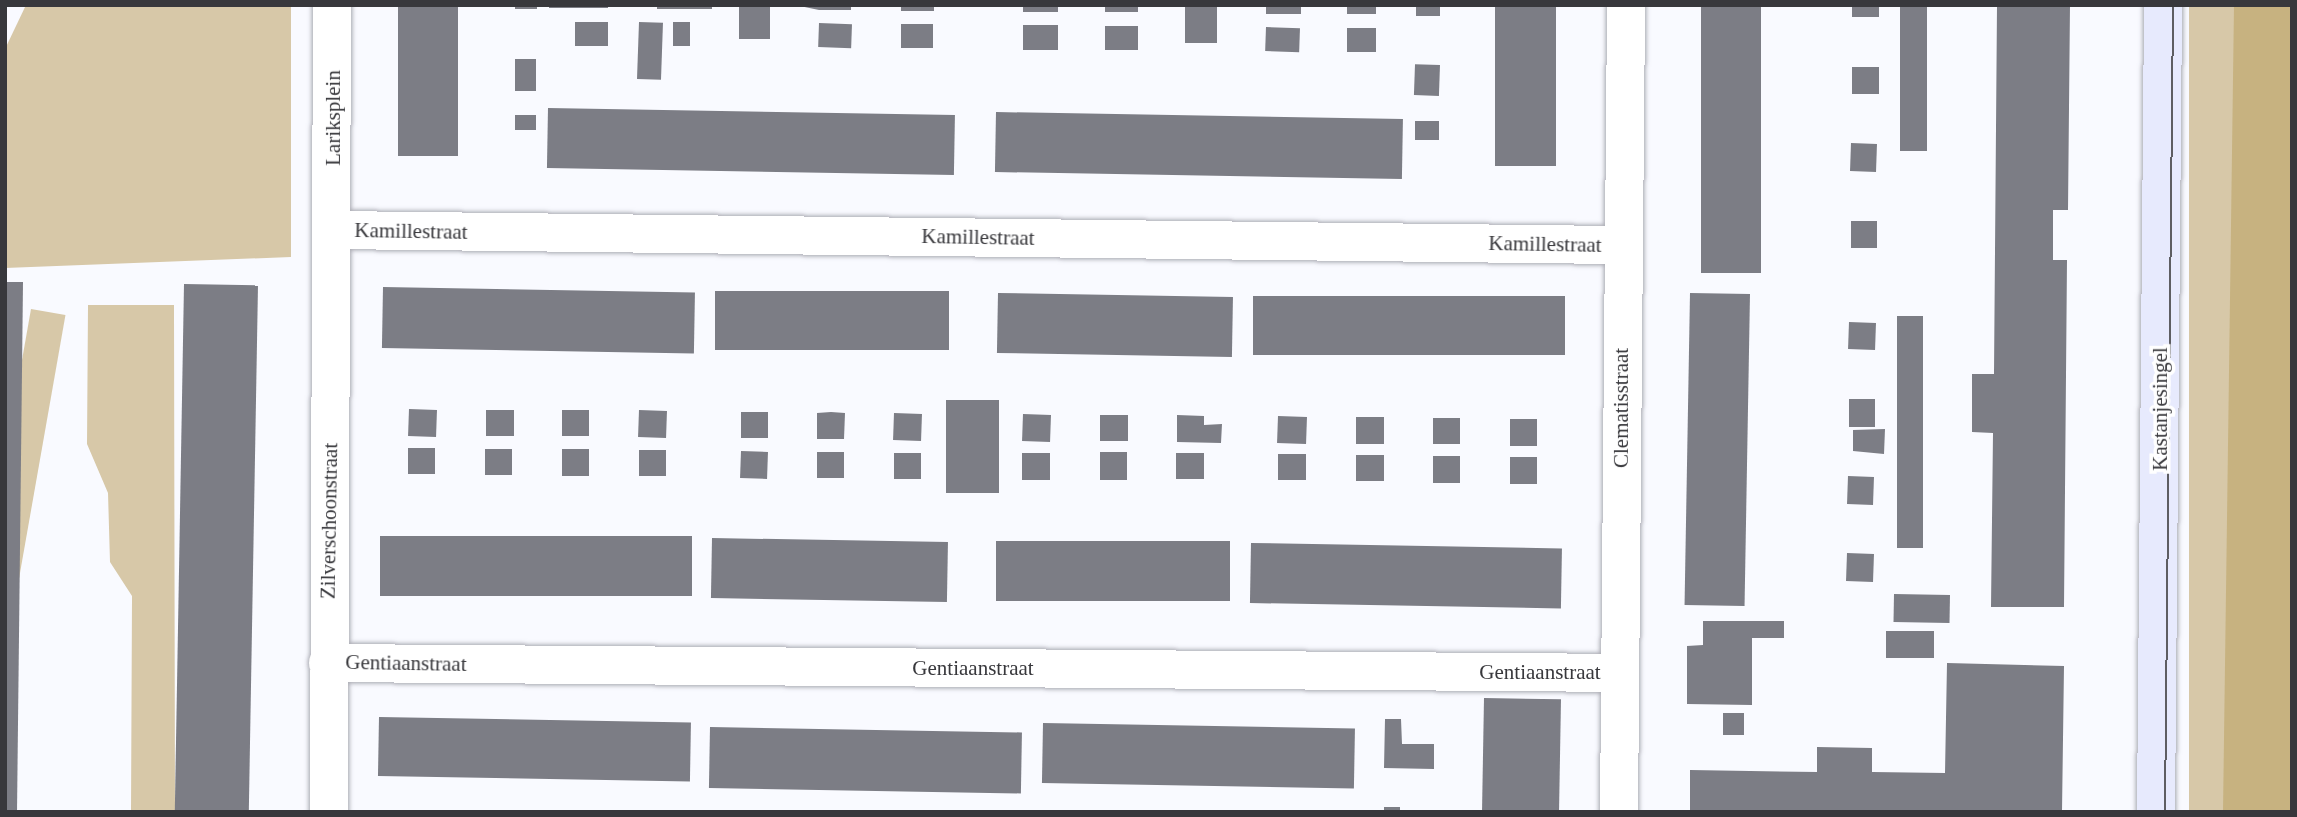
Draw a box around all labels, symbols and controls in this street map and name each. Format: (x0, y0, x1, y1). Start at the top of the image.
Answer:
street label: Lariksplein (320, 70, 346, 166)
street label: Kamillestraat (354, 217, 468, 245)
street label: Kamillestraat (921, 223, 1035, 251)
street label: Kamillestraat (1488, 230, 1602, 258)
street label: Kastanjesingel (2147, 347, 2173, 471)
street label: Clematisstraat (1608, 348, 1634, 468)
street label: Zilverschoonstraat (315, 443, 343, 599)
street label: Gentiaanstraat (345, 649, 467, 677)
street label: Gentiaanstraat (912, 655, 1034, 681)
street label: Gentiaanstraat (1479, 659, 1601, 685)

